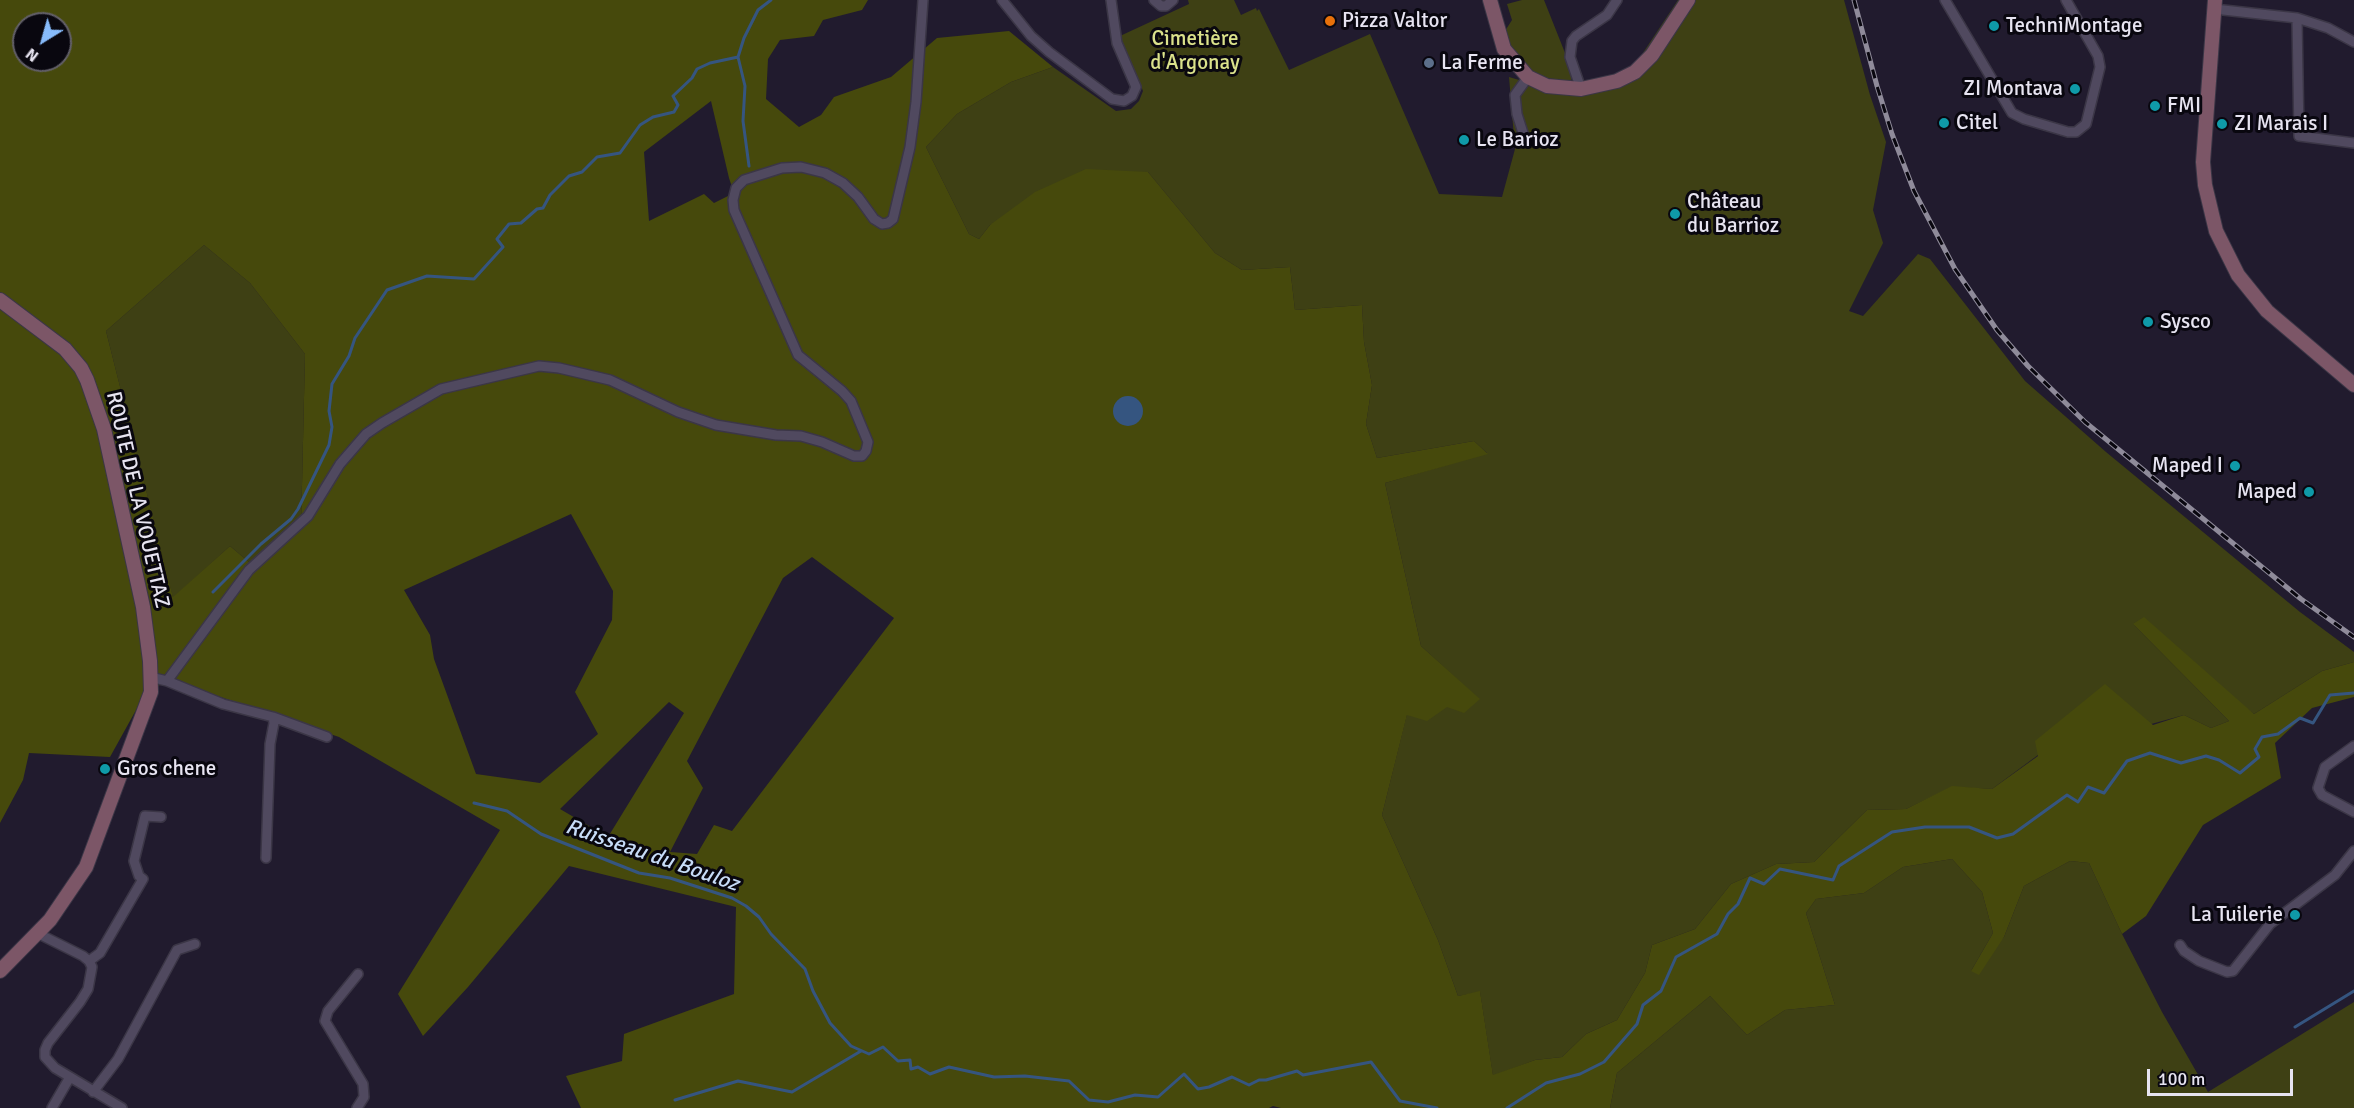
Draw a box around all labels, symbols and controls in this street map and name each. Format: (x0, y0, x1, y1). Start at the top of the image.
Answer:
place label: Pizza Valtor (1342, 8, 1447, 34)
north arrow (12, 12, 72, 72)
place label: TechniMontage (2006, 13, 2142, 39)
marker: Pizza Valtor (1323, 14, 1337, 28)
marker: TechniMontage (1987, 19, 2001, 33)
park label: Cimetière d'Argonay (1150, 26, 1240, 76)
text: N (22, 43, 43, 66)
place label: La Ferme (1441, 50, 1523, 76)
marker: La Ferme (1422, 56, 1436, 70)
place label: ZI Montava (1963, 76, 2063, 102)
marker: ZI Montava (2068, 82, 2082, 96)
place label: FMI (2167, 93, 2201, 119)
marker: FMI (2148, 99, 2162, 113)
place label: Citel (1956, 110, 1998, 136)
place label: ZI Marais I (2234, 111, 2328, 137)
marker: Citel (1937, 116, 1951, 130)
marker: ZI Marais I (2215, 117, 2229, 131)
place label: Le Barioz (1476, 127, 1559, 153)
marker: Le Barioz (1457, 133, 1471, 147)
place label: Château du Barrioz (1687, 189, 1779, 239)
marker: Château du Barrioz (1668, 207, 1682, 221)
place label: Sysco (2160, 309, 2211, 335)
marker: Sysco (2141, 315, 2155, 329)
street label: ROUTE DE LA VOUETTAZ (100, 389, 174, 611)
place label: Maped I (2152, 453, 2223, 479)
marker: Maped I (2228, 459, 2242, 473)
place label: Maped (2237, 479, 2297, 505)
marker: Maped (2302, 485, 2316, 499)
place label: Gros chene (117, 756, 216, 782)
marker: Gros chene (98, 762, 112, 776)
water label: Ruisseau du Bouloz (562, 814, 742, 898)
place label: La Tuilerie (2191, 902, 2283, 928)
marker: La Tuilerie (2288, 908, 2302, 922)
scale bar (2150, 1057, 2296, 1095)
text: 100 m (2158, 1068, 2205, 1090)

